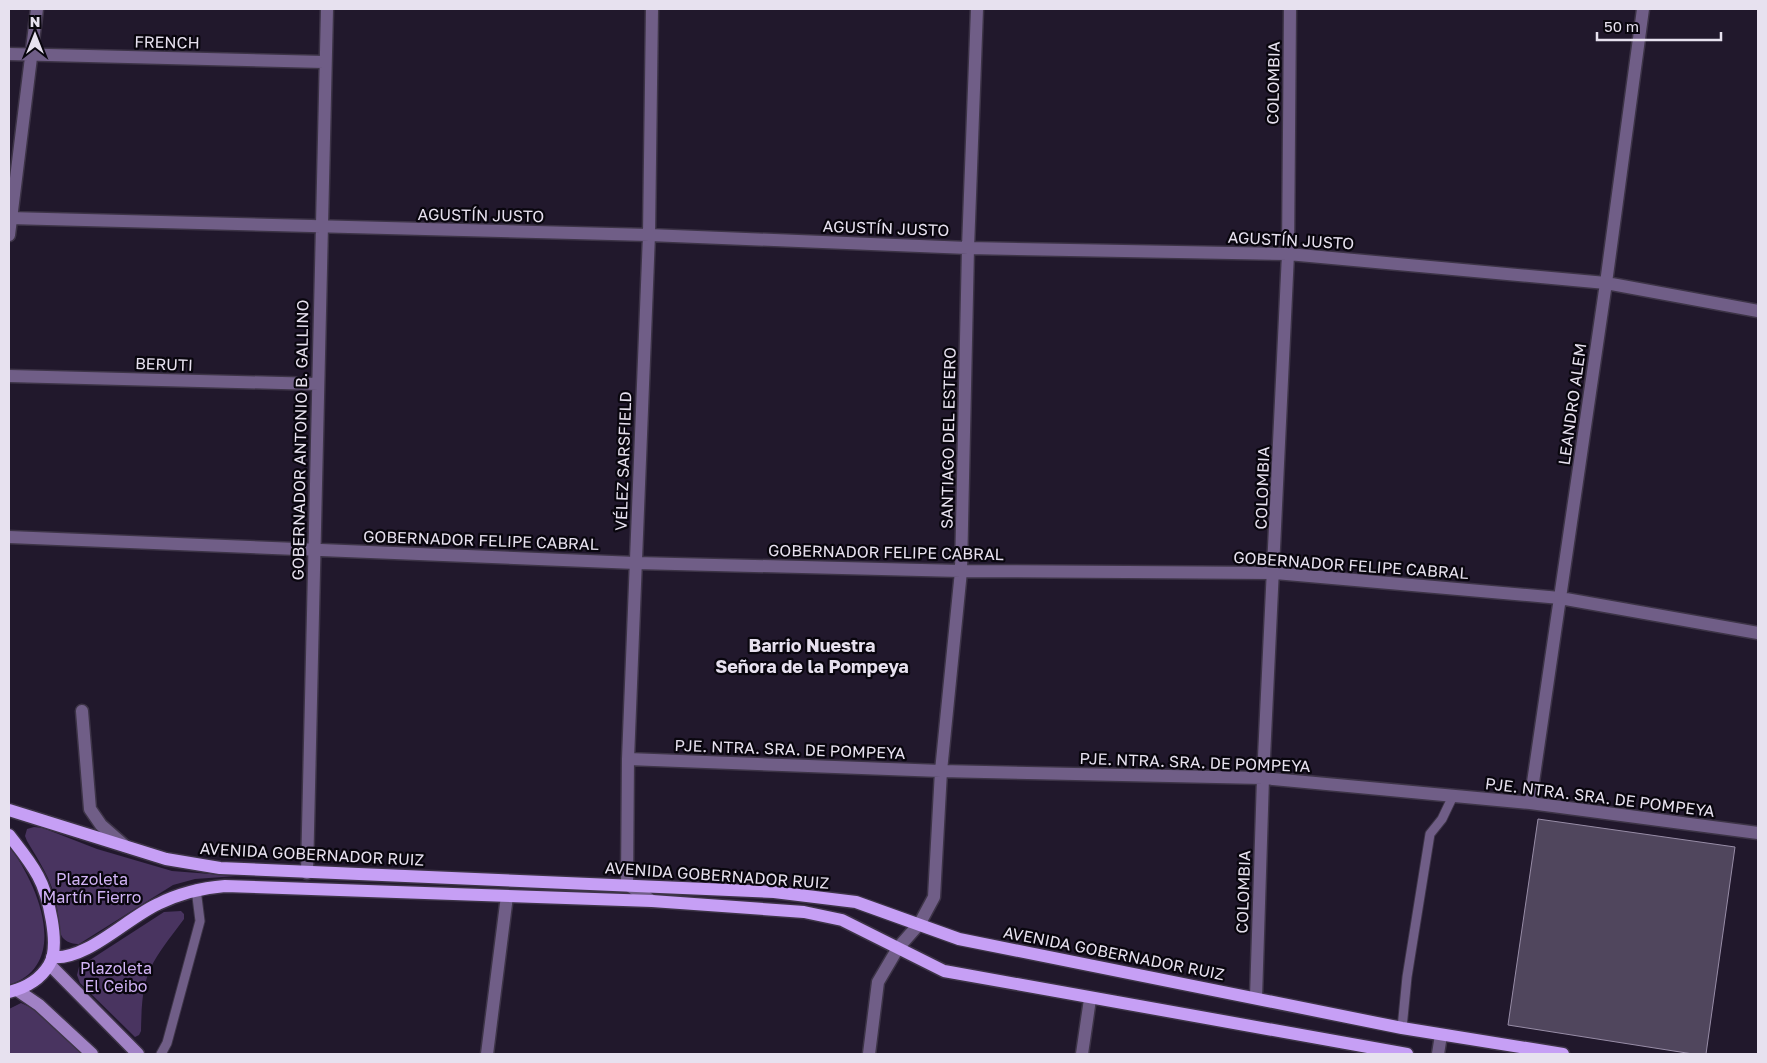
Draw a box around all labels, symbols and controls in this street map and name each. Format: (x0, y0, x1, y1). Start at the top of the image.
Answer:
north arrow (10, 10, 60, 60)
scale bar (1597, 10, 1721, 42)
text: N (30, 13, 40, 30)
text: 50 m (1604, 17, 1639, 35)
street label: FRENCH (134, 31, 200, 53)
street label: COLOMBIA (1262, 41, 1284, 125)
street label: AGUSTÍN JUSTO (418, 204, 544, 226)
street label: AGUSTÍN JUSTO (822, 216, 950, 240)
street label: AGUSTÍN JUSTO (1227, 227, 1355, 253)
street label: GOBERNADOR ANTONIO B. GALLINO (288, 299, 312, 581)
street label: LEANDRO ALEM (1554, 342, 1590, 466)
street label: SANTIAGO DEL ESTERO (936, 347, 960, 529)
street label: BERUTI (135, 353, 193, 375)
street label: VÉLEZ SARSFIELD (611, 391, 635, 531)
street label: COLOMBIA (1251, 446, 1273, 530)
street label: GOBERNADOR FELIPE CABRAL (363, 526, 599, 554)
street label: GOBERNADOR FELIPE CABRAL (768, 540, 1004, 564)
street label: GOBERNADOR FELIPE CABRAL (1233, 547, 1469, 583)
district label: Barrio Nuestra Señora de la Pompeya (715, 634, 909, 677)
street label: PJE. NTRA. SRA. DE POMPEYA (674, 735, 906, 763)
street label: PJE. NTRA. SRA. DE POMPEYA (1079, 748, 1311, 776)
street label: PJE. NTRA. SRA. DE POMPEYA (1484, 773, 1716, 821)
street label: AVENIDA GOBERNADOR RUIZ (199, 838, 425, 870)
street label: COLOMBIA (1232, 850, 1254, 934)
street label: AVENIDA GOBERNADOR RUIZ (604, 857, 830, 893)
park label: Plazoleta Martín Fierro (43, 869, 141, 907)
street label: AVENIDA GOBERNADOR RUIZ (1002, 922, 1226, 984)
park label: Plazoleta El Ceibo (80, 958, 152, 996)

